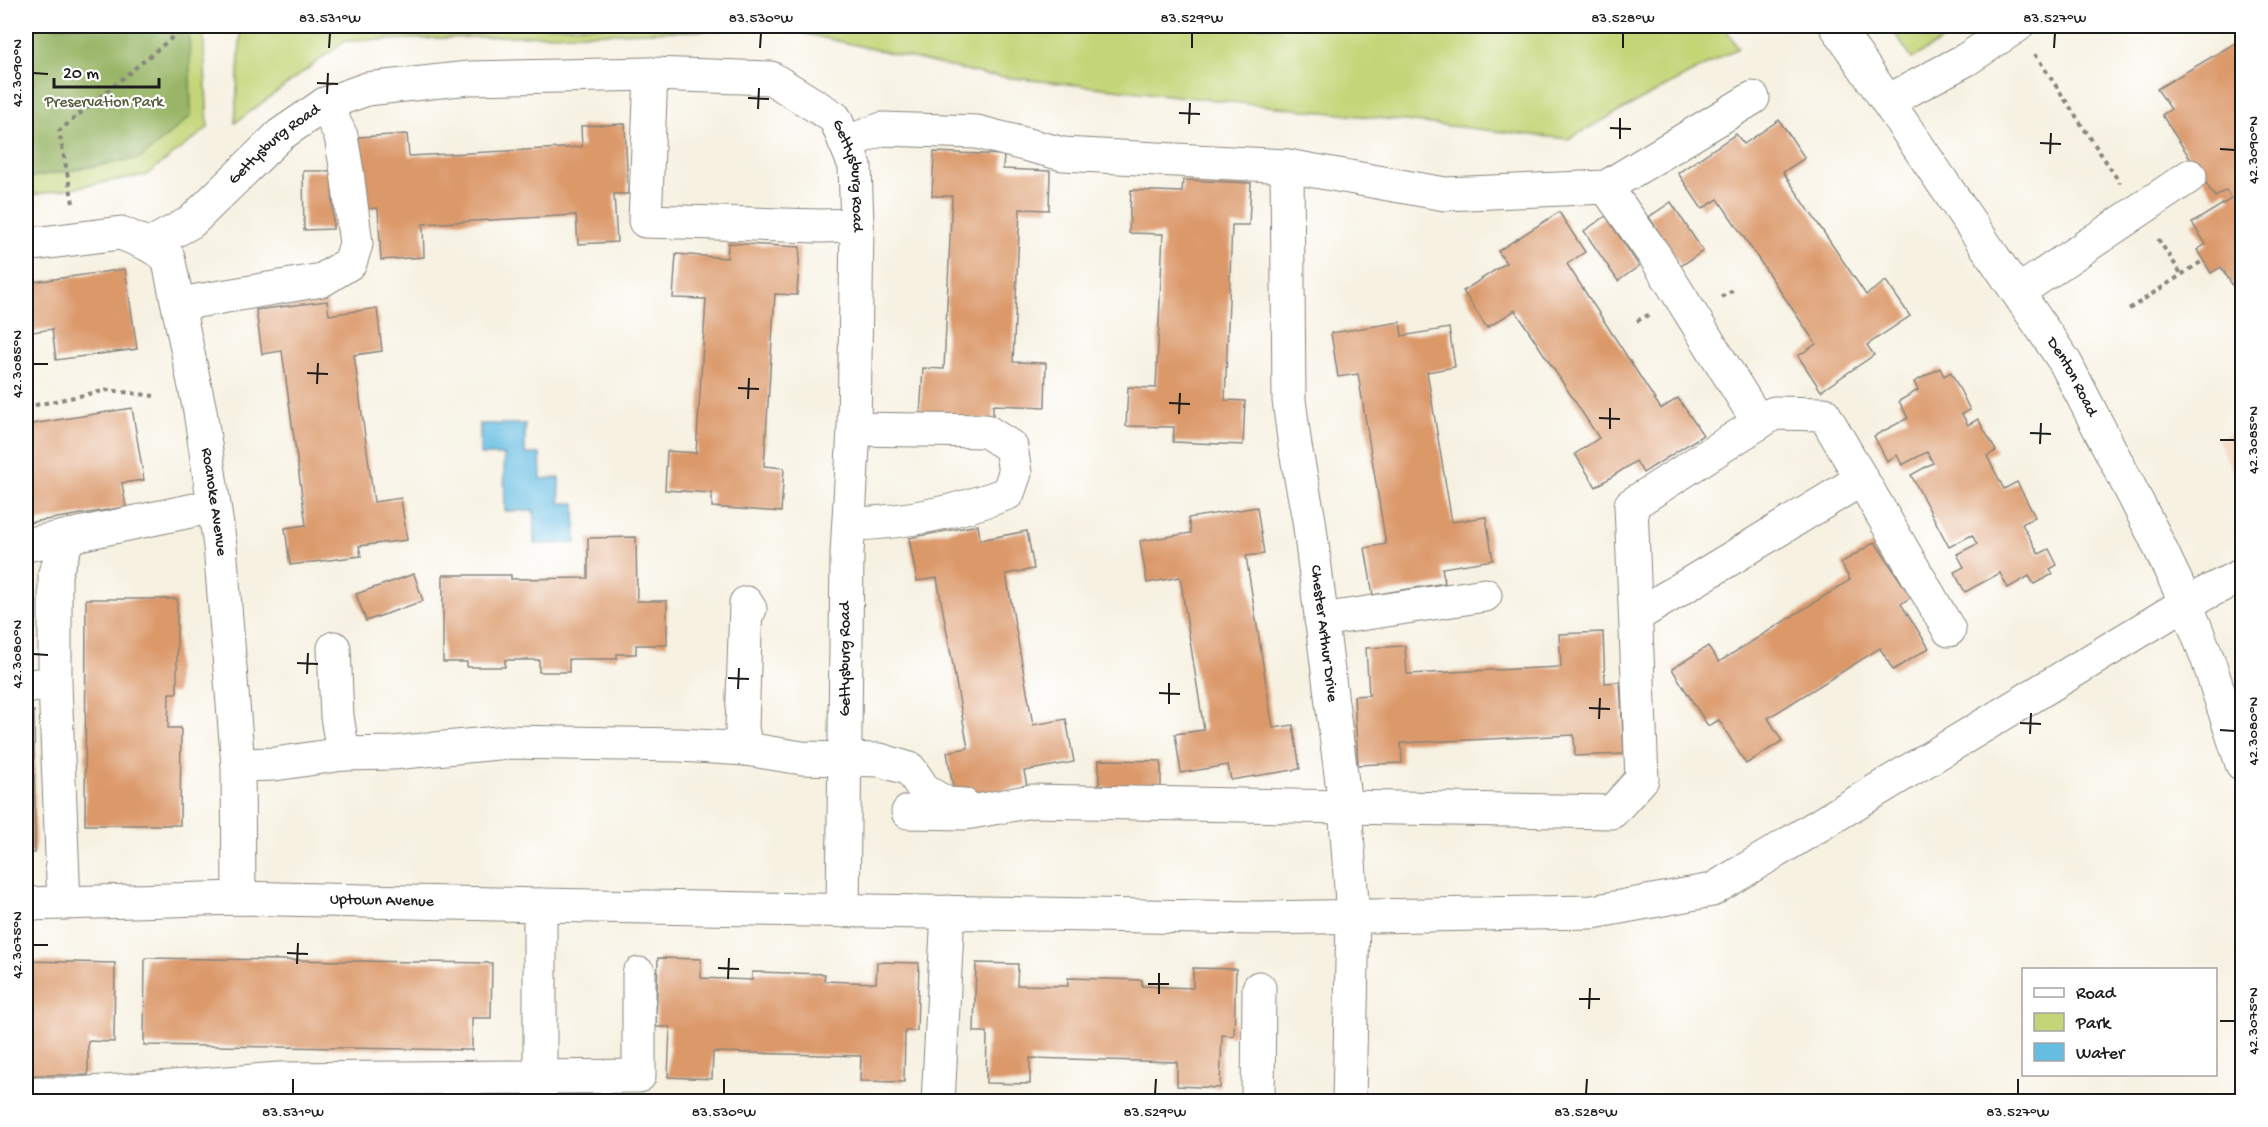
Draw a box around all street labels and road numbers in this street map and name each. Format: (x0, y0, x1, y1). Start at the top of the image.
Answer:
street label: Gettysburg Road (225, 100, 325, 189)
street label: Gettysburg Road (827, 117, 867, 233)
street label: Denton Road (2041, 333, 2102, 421)
street label: Roanoke Avenue (196, 447, 230, 557)
street label: Chester Arthur Drive (1305, 564, 1341, 704)
street label: Gettysburg Road (837, 600, 856, 716)
street label: Uptown Avenue (330, 891, 435, 912)

